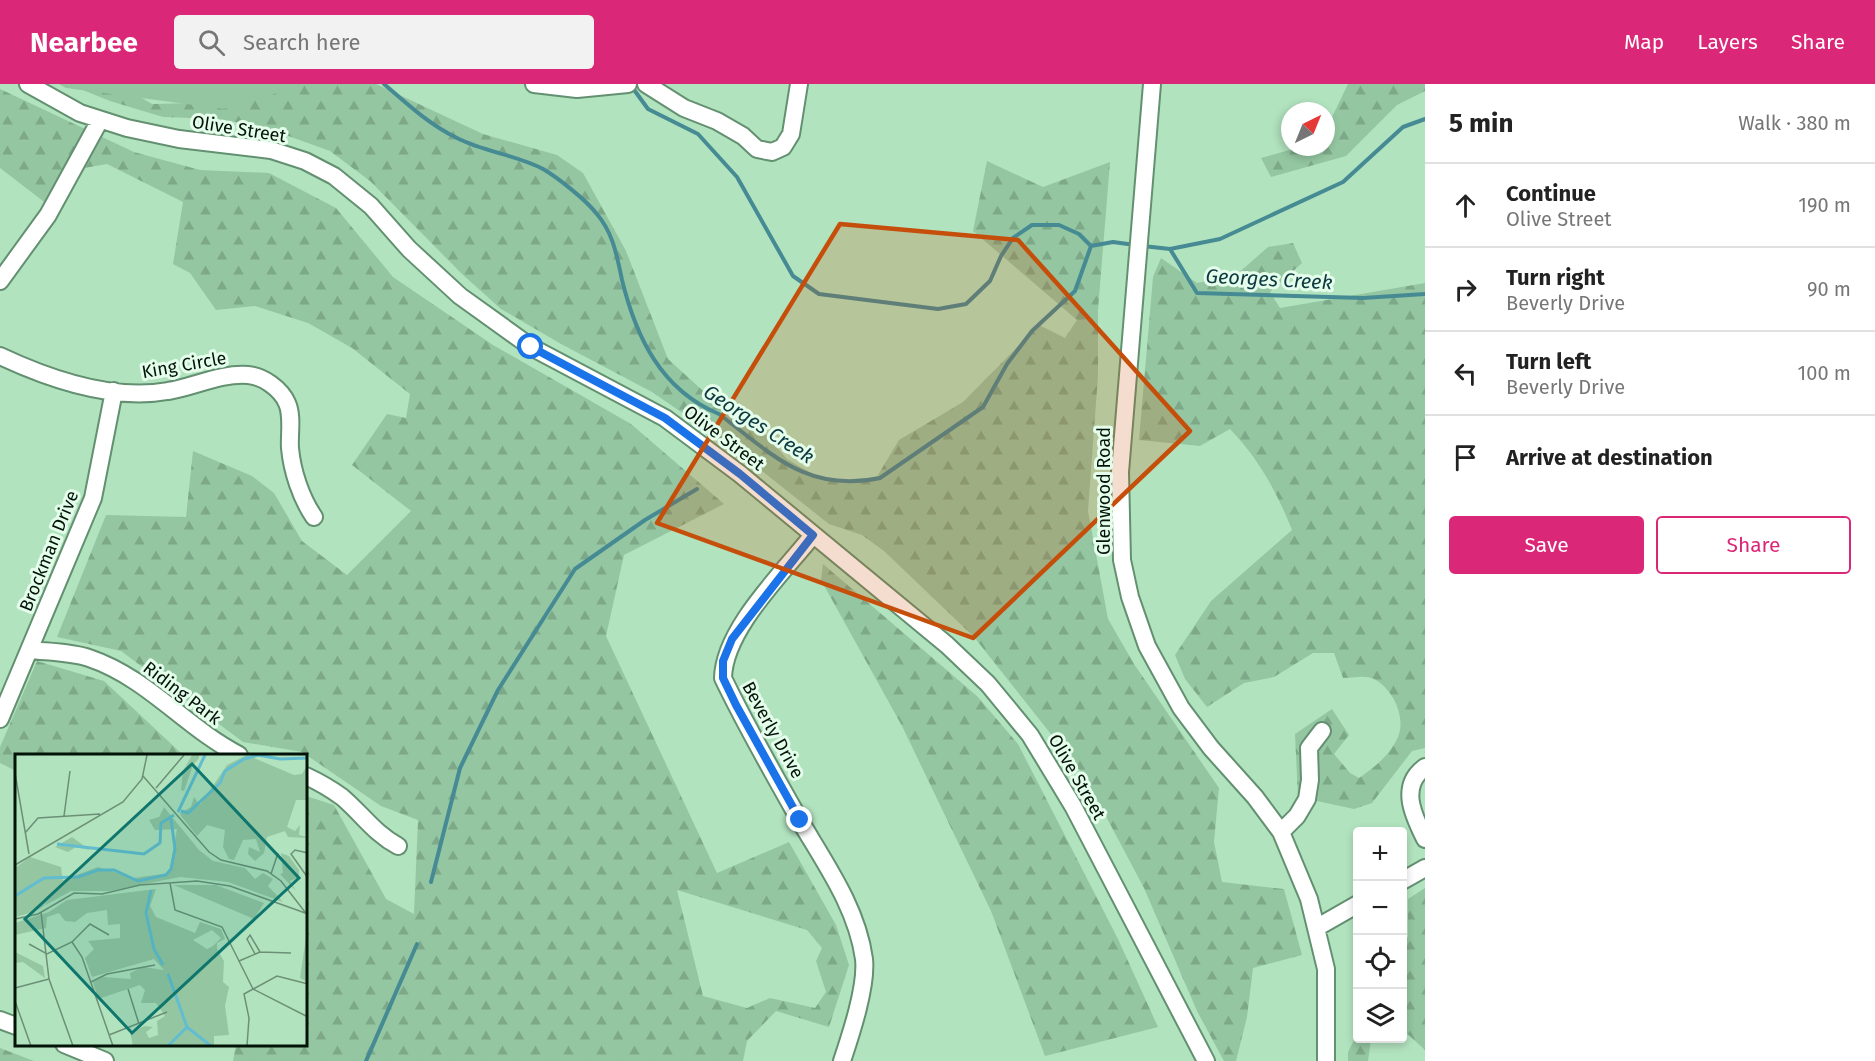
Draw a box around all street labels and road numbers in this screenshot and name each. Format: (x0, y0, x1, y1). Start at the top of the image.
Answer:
street label: Olive Street (190, 111, 288, 147)
street label: King Circle (140, 347, 228, 383)
street label: Olive Street (679, 401, 769, 476)
street label: Glenwood Road (1093, 427, 1115, 555)
street label: Brockman Drive (15, 487, 83, 615)
street label: Riding Park (139, 657, 226, 730)
street label: Beverly Drive (737, 678, 809, 782)
street label: Olive Street (1044, 730, 1111, 824)

